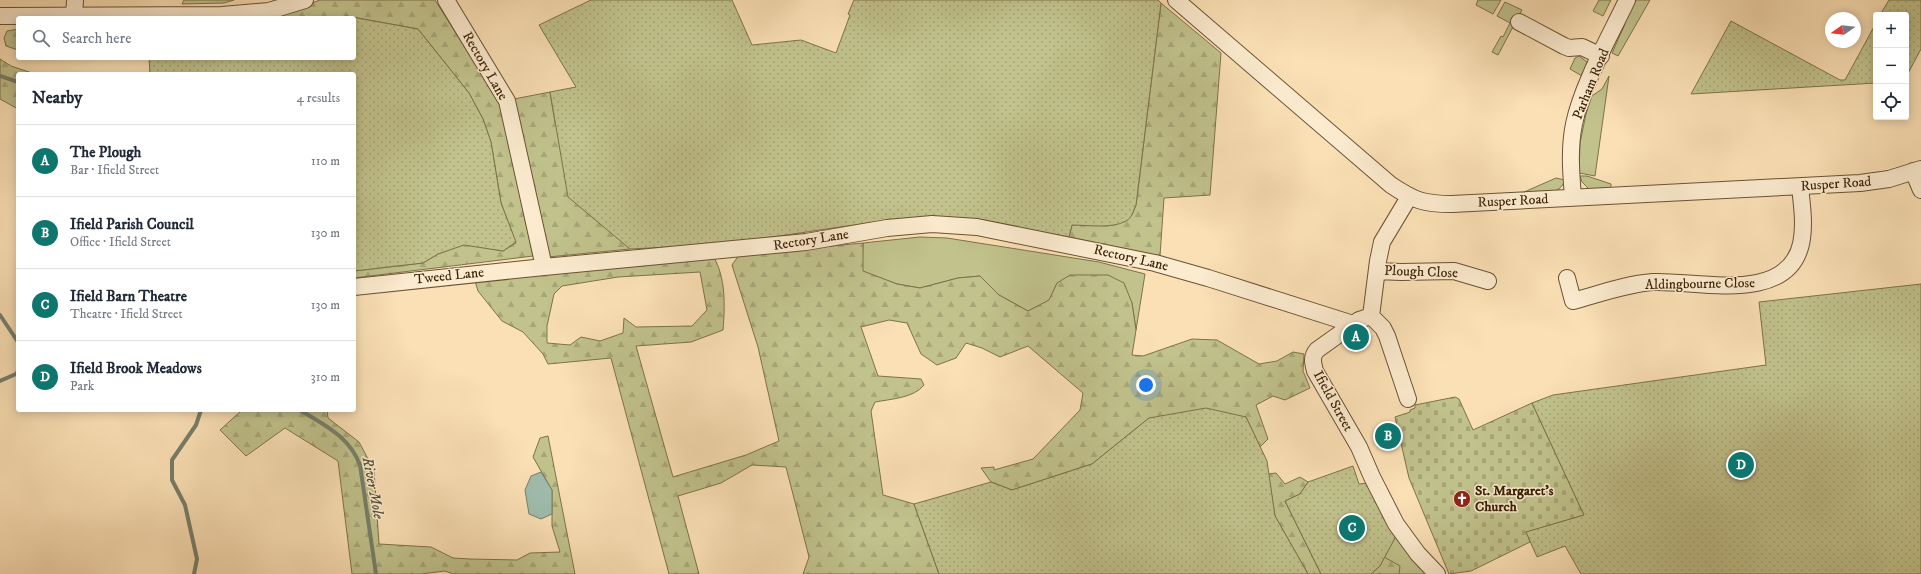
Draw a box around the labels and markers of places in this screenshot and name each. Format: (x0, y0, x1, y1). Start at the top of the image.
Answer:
pin: A (1343, 322, 1369, 352)
pin: B (1375, 421, 1401, 451)
pin: D (1728, 450, 1754, 480)
place label: St. Margaret's Church (1475, 482, 1554, 516)
church icon: St. Margaret's Church (1452, 489, 1472, 509)
pin: C (1339, 513, 1365, 543)

